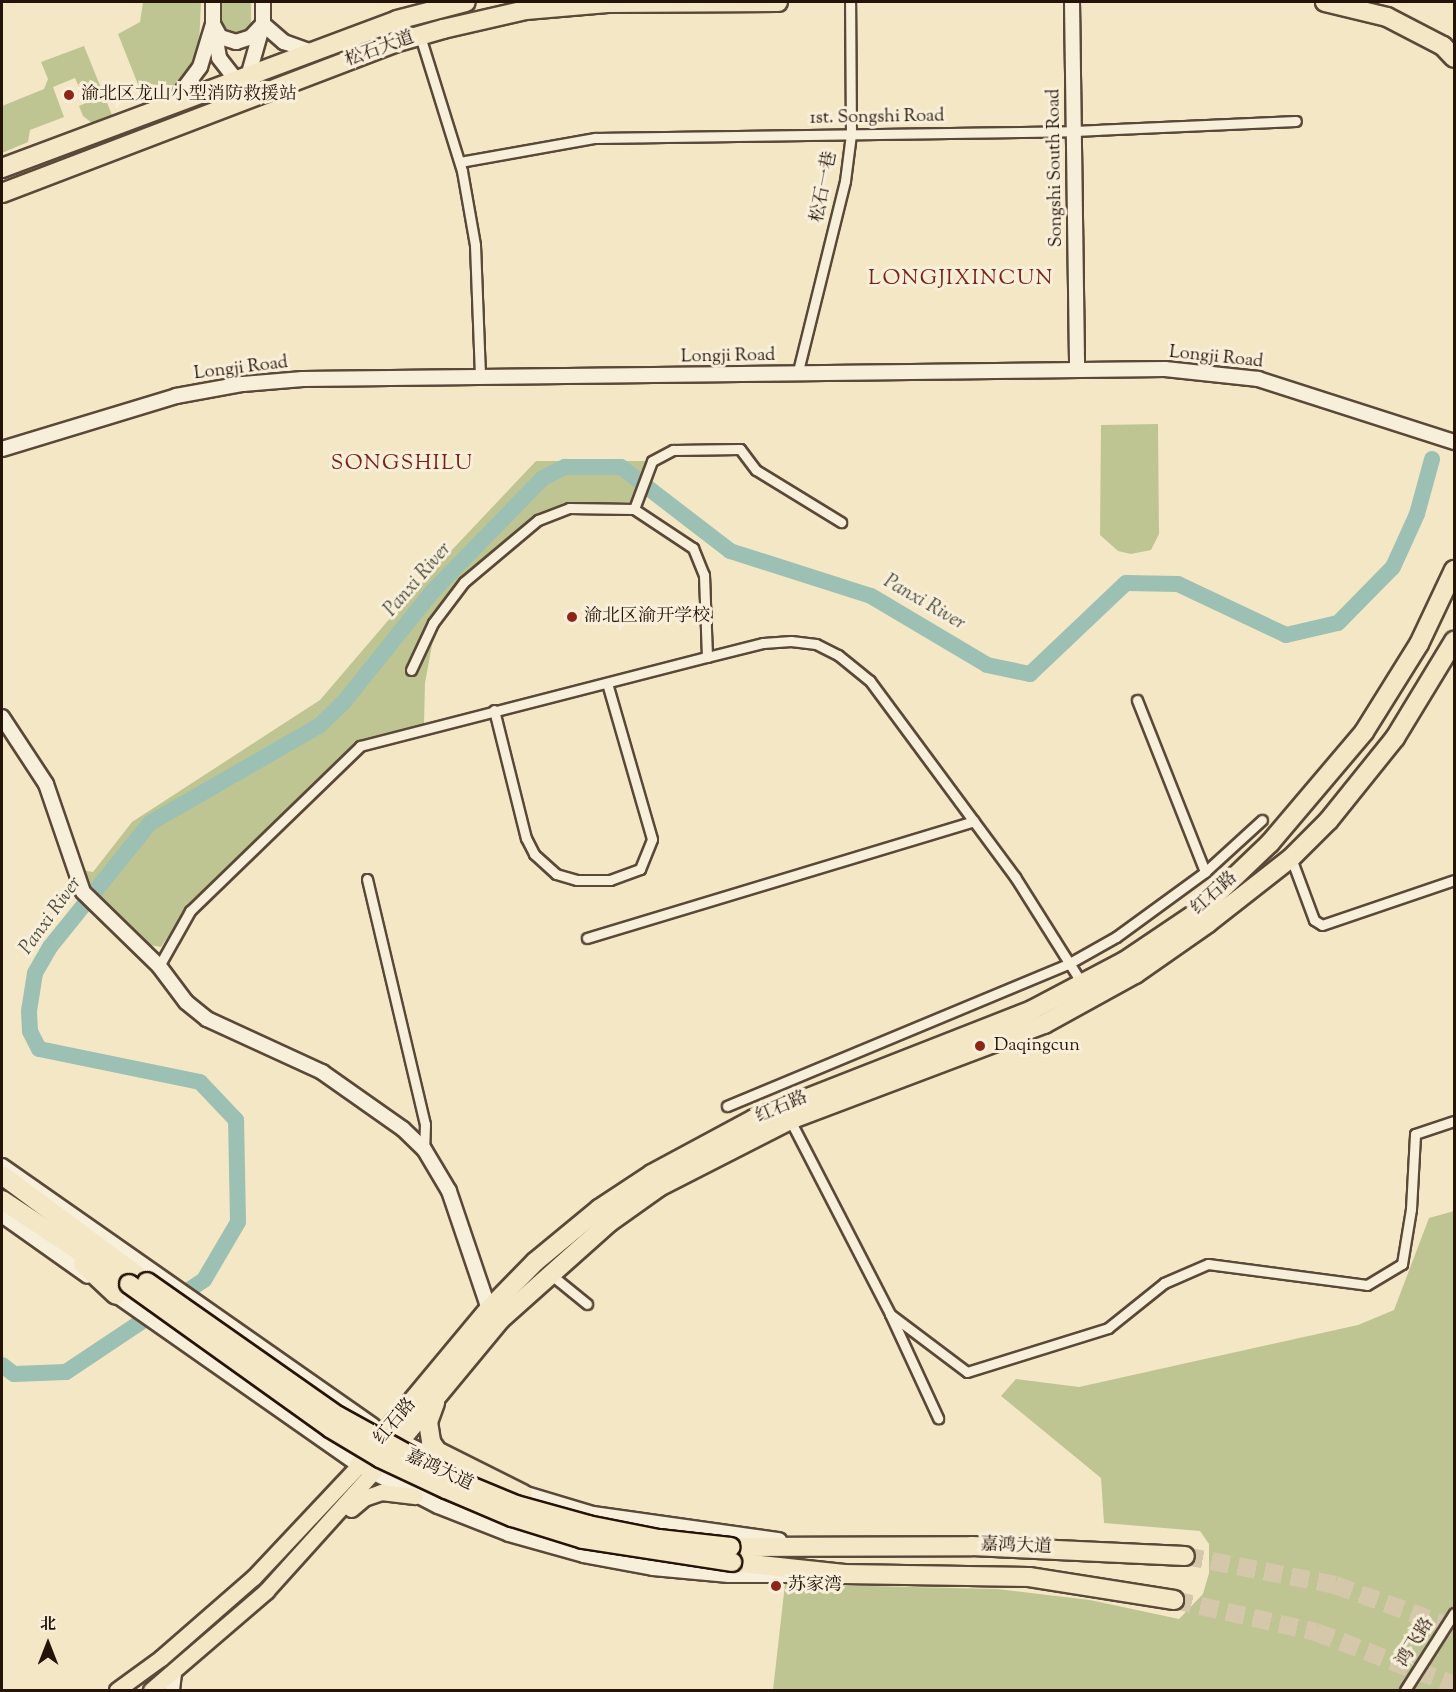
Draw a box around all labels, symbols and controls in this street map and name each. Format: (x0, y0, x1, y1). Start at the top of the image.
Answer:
street label: 松石大道 (342, 28, 418, 72)
place label: 渝北区龙山小型消防救援站 (81, 84, 297, 106)
marker: 渝北区龙山小型消防救援站 (62, 88, 76, 102)
street label: Songshi South Road (1044, 89, 1068, 247)
street label: 1st. Songshi Road (810, 106, 944, 130)
street label: 松石一巷 (808, 150, 842, 224)
district label: LONGJIXINCUN (868, 266, 1054, 292)
street label: Longji Road (1168, 342, 1264, 374)
street label: Longji Road (681, 345, 775, 369)
street label: Longji Road (193, 353, 289, 385)
district label: SONGSHILU (331, 451, 473, 477)
water label: Panxi River (379, 538, 457, 622)
water label: Panxi River (879, 570, 969, 636)
place label: 渝北区渝开学校 (584, 606, 710, 628)
marker: 渝北区渝开学校 (565, 610, 579, 624)
street label: 红石路 (1188, 868, 1242, 920)
water label: Panxi River (15, 872, 87, 960)
place label: Daqingcun (994, 1035, 1080, 1057)
marker: Daqingcun (971, 1037, 989, 1055)
street label: 红石路 (753, 1088, 811, 1128)
street label: 红石路 (370, 1394, 422, 1450)
street label: 嘉鸿大道 (402, 1446, 476, 1496)
street label: 嘉鸿大道 (980, 1535, 1052, 1559)
place label: 苏家湾 (788, 1575, 842, 1597)
marker: 苏家湾 (769, 1579, 783, 1593)
north arrow (18, 1614, 78, 1674)
text: 北 (40, 1614, 56, 1637)
street label: 鸿飞路 (1393, 1614, 1439, 1672)

